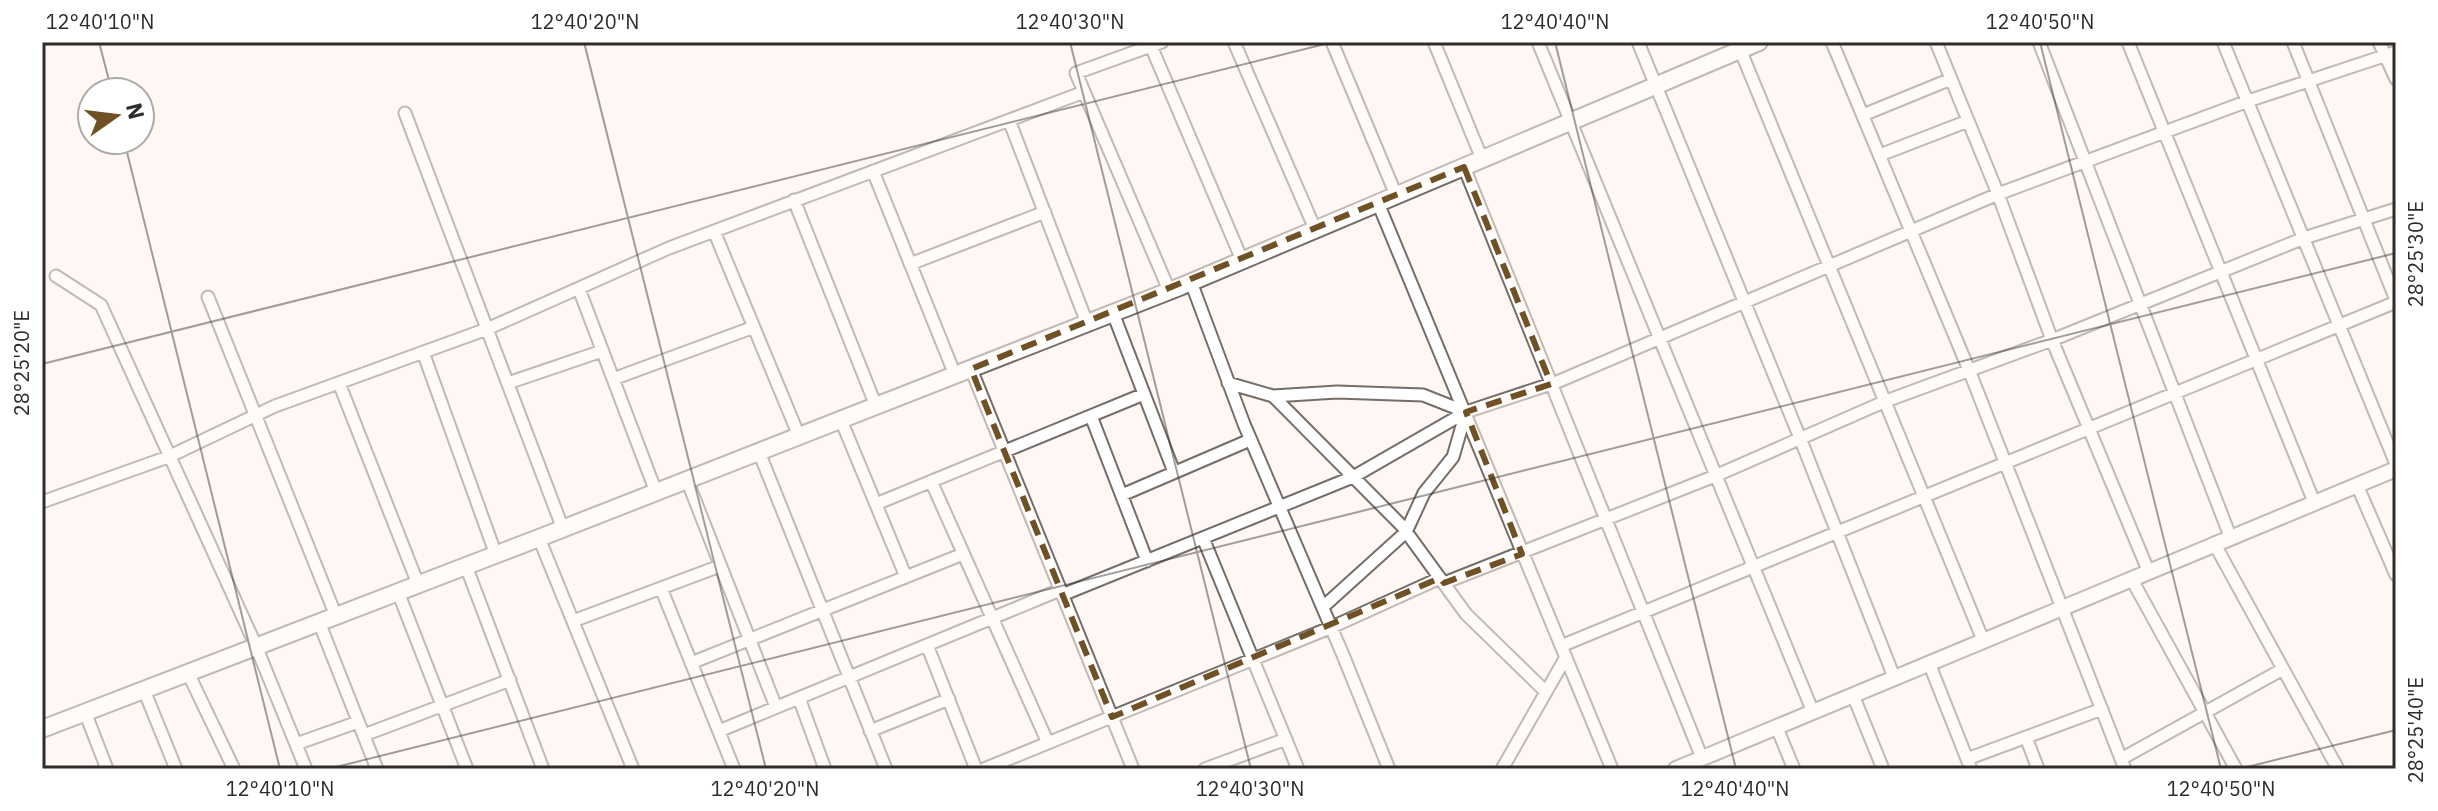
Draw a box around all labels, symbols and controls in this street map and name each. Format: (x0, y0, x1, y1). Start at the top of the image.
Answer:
text: 12°40'10"N (46, 8, 154, 35)
text: 12°40'20"N (531, 8, 639, 35)
text: 12°40'30"N (1016, 8, 1124, 35)
text: 12°40'40"N (1501, 8, 1609, 35)
text: 12°40'50"N (1986, 8, 2094, 35)
north arrow (76, 76, 156, 156)
text: N (120, 100, 152, 122)
text: 28°25'30"E (2402, 201, 2429, 307)
text: 28°25'20"E (8, 310, 35, 416)
text: 28°25'40"E (2402, 677, 2429, 783)
text: 12°40'10"N (226, 775, 334, 802)
text: 12°40'20"N (711, 775, 819, 802)
text: 12°40'30"N (1196, 775, 1304, 802)
text: 12°40'40"N (1681, 775, 1789, 802)
text: 12°40'50"N (2167, 775, 2275, 802)

